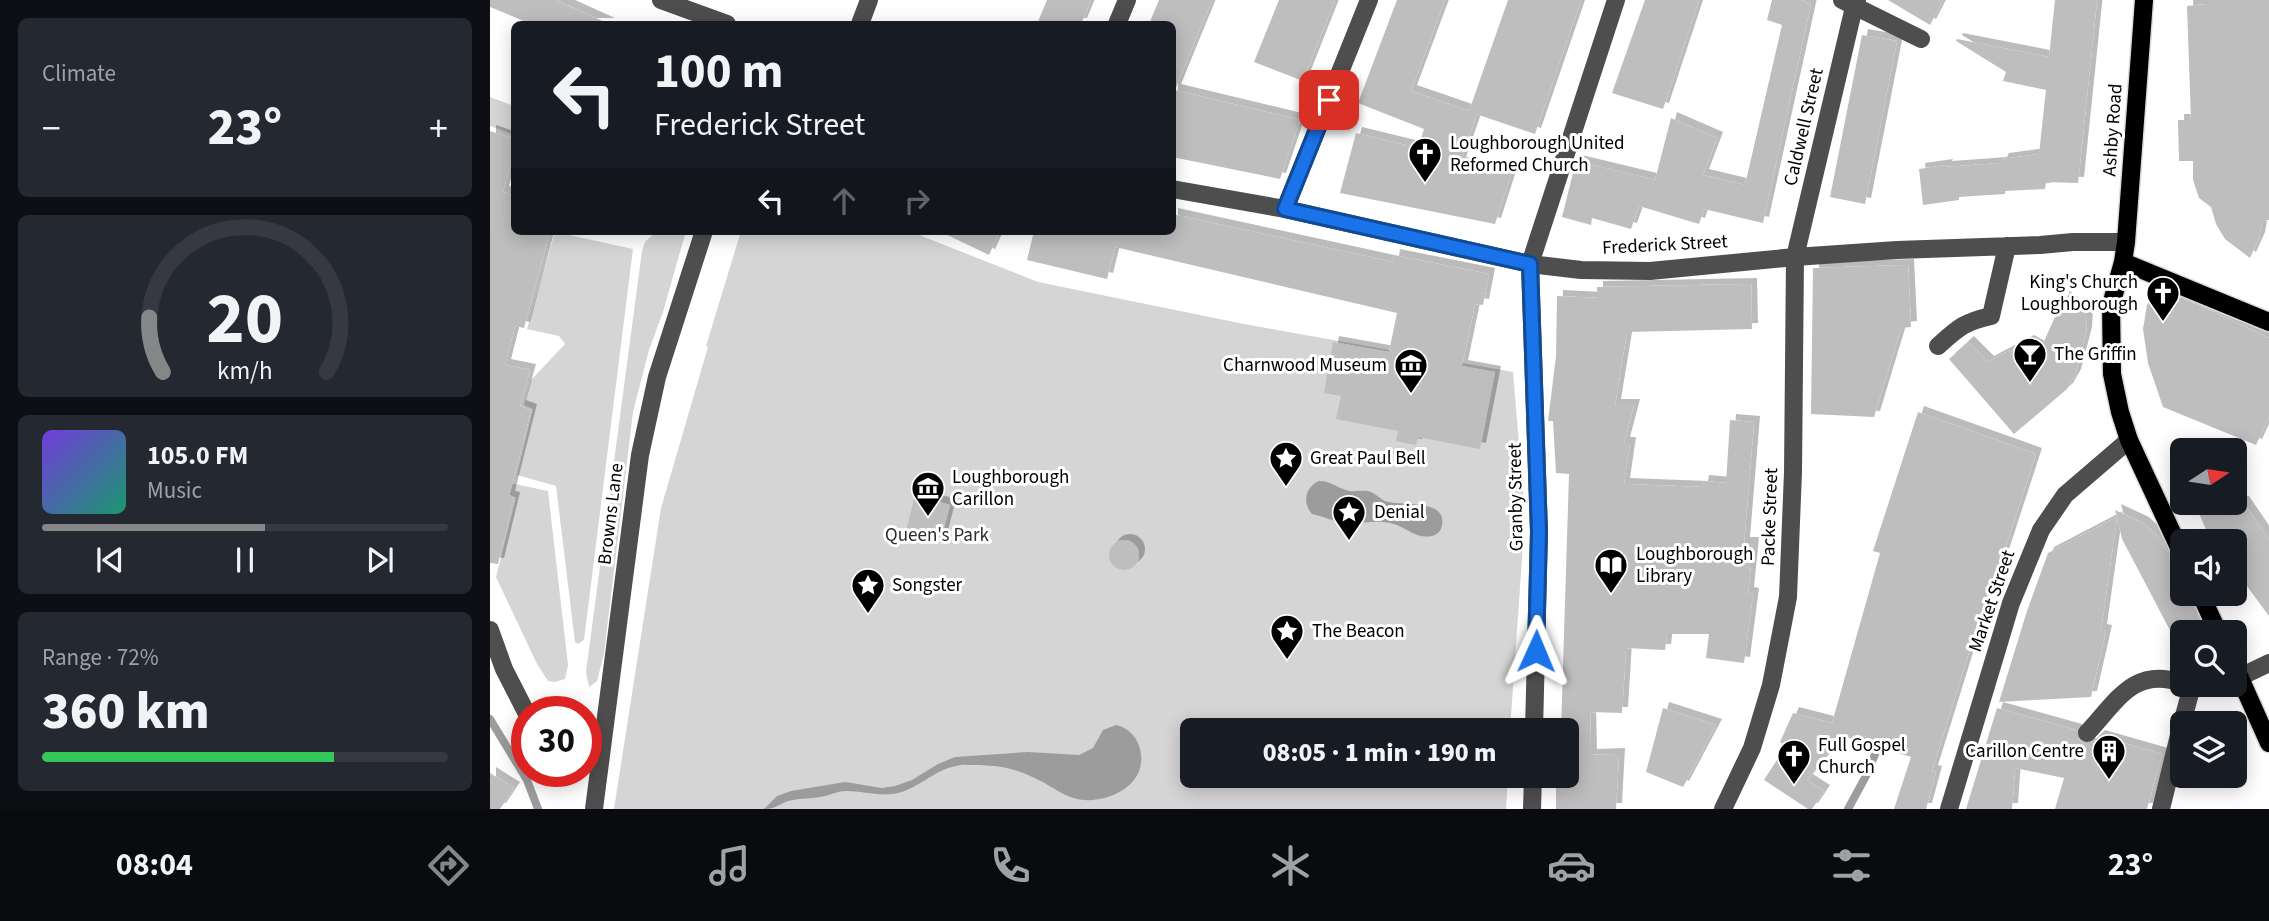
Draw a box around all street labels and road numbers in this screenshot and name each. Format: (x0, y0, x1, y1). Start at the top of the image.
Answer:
street label: Caldwell Street (1777, 65, 1831, 188)
street label: Ashby Road (2096, 83, 2130, 177)
street label: Frederick Street (1602, 228, 1729, 262)
street label: Granby Street (1502, 442, 1530, 552)
street label: Browns Lane (591, 462, 631, 566)
street label: Packe Street (1755, 467, 1785, 566)
street label: Market Street (1962, 546, 2022, 656)

